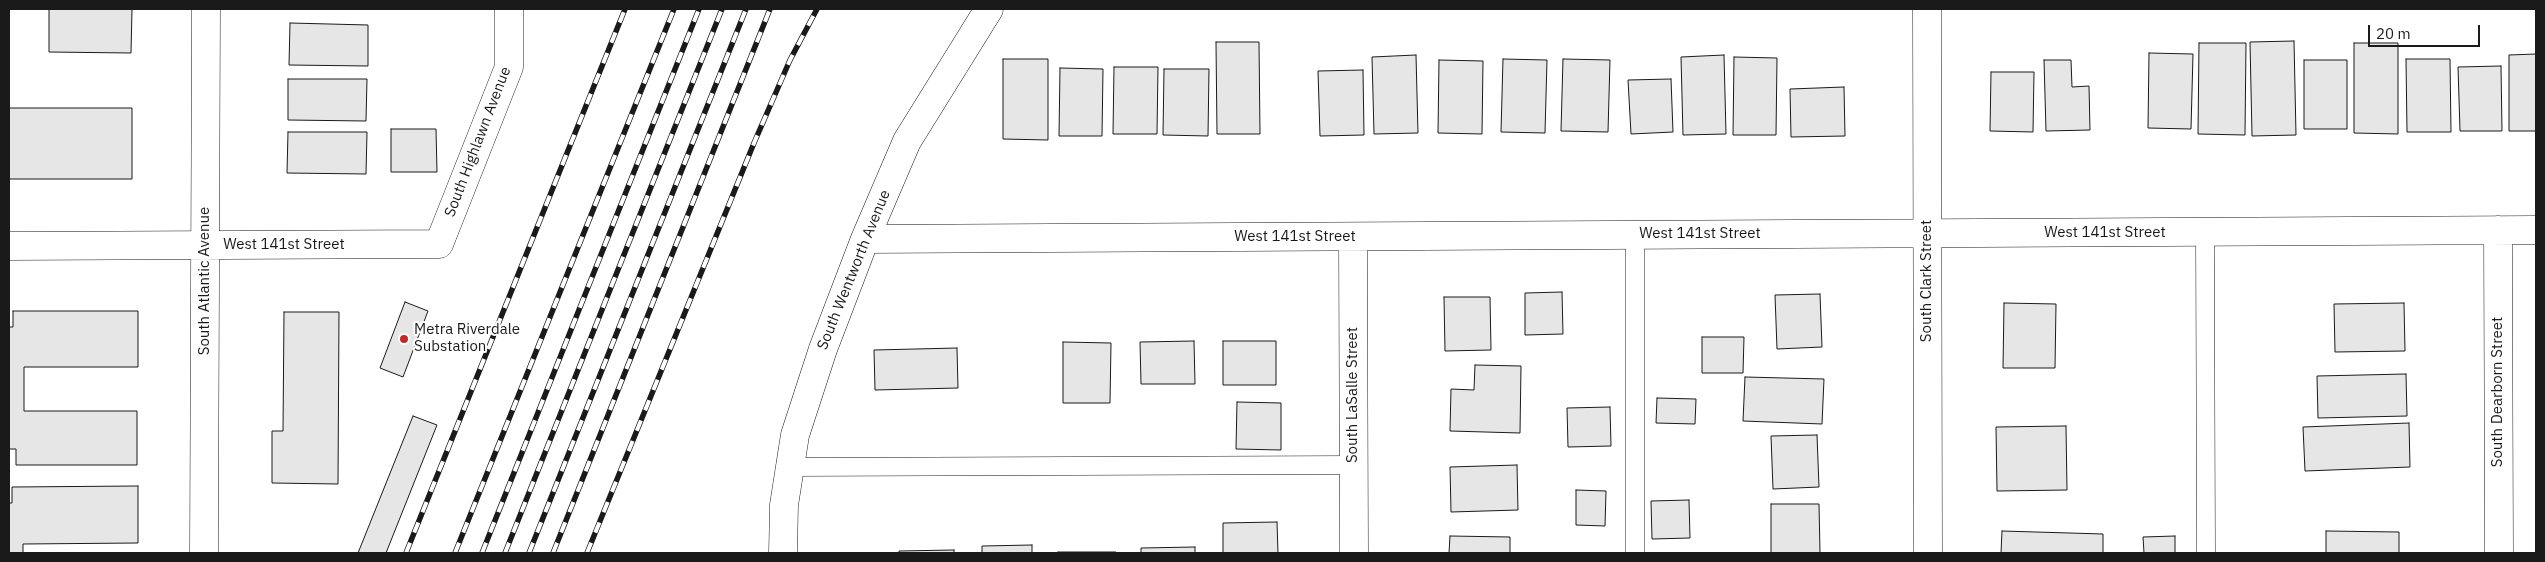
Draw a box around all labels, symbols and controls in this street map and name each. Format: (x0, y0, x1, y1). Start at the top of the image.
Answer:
scale bar (2370, 15, 2482, 47)
text: 20 m (2376, 24, 2411, 43)
street label: South Highlawn Avenue (441, 64, 515, 220)
street label: South Wentworth Avenue (814, 187, 894, 353)
street label: South Atlantic Avenue (196, 207, 214, 355)
street label: South Clark Street (1918, 220, 1936, 342)
street label: West 141st Street (2044, 224, 2166, 242)
street label: West 141st Street (1639, 225, 1761, 243)
street label: West 141st Street (1234, 228, 1356, 246)
street label: West 141st Street (223, 236, 345, 254)
street label: South Dearborn Street (2489, 317, 2507, 467)
place label: Metra Riverdale Substation (414, 321, 520, 356)
street label: South LaSalle Street (1344, 327, 1362, 463)
marker: Metra Riverdale Substation (398, 333, 410, 345)

